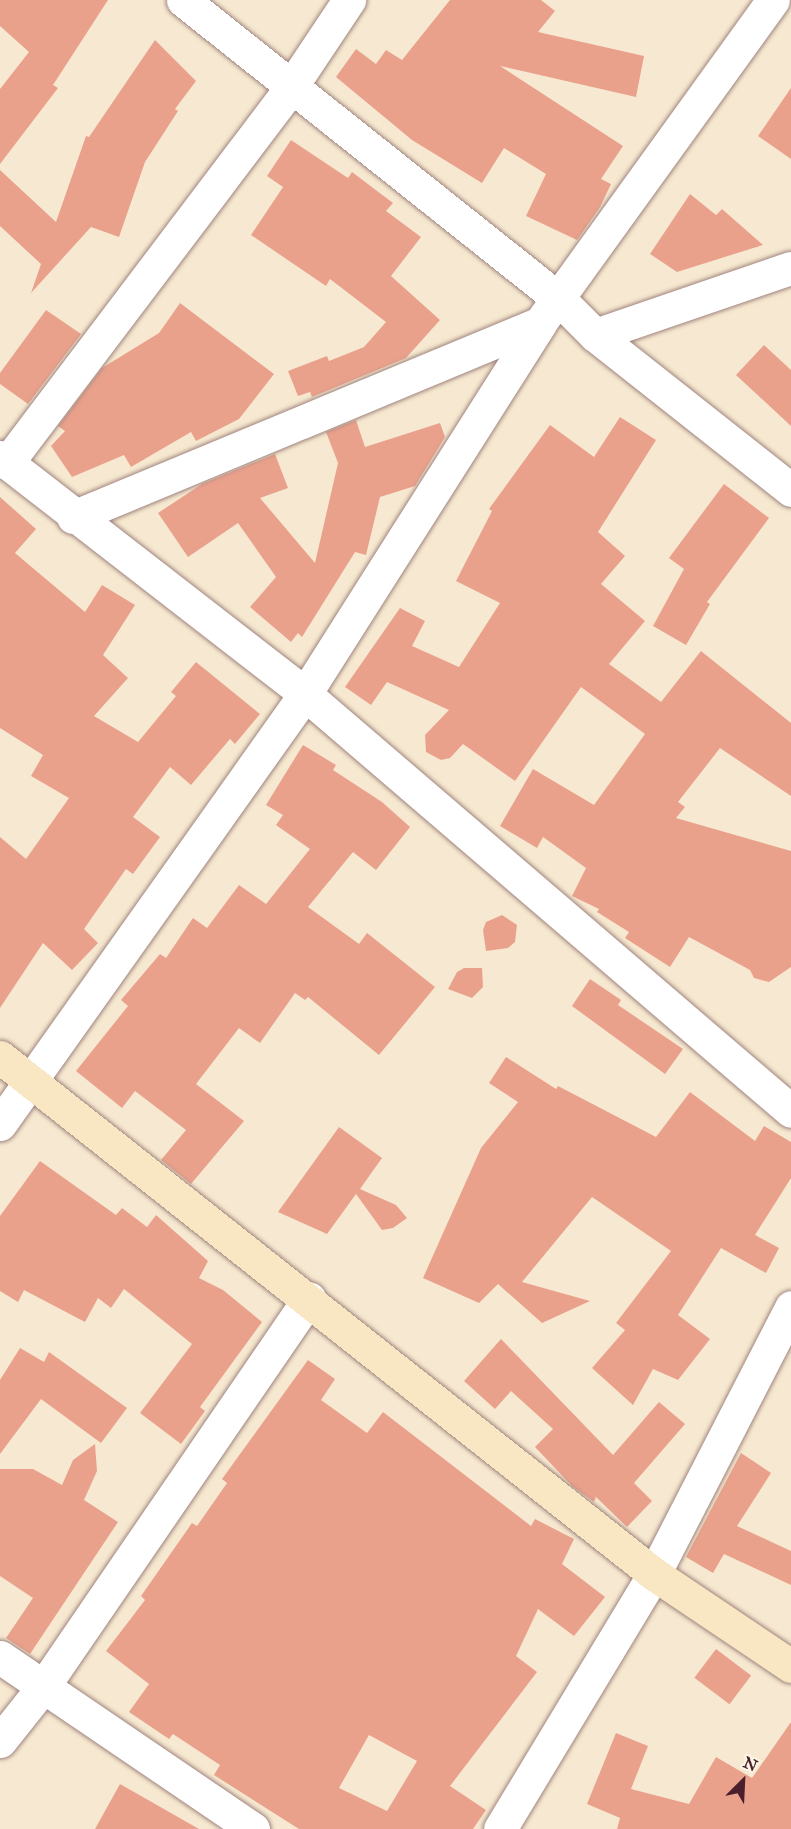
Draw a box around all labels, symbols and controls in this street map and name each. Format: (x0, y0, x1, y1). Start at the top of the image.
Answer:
north arrow (713, 1751, 773, 1811)
text: N (740, 1753, 761, 1776)

